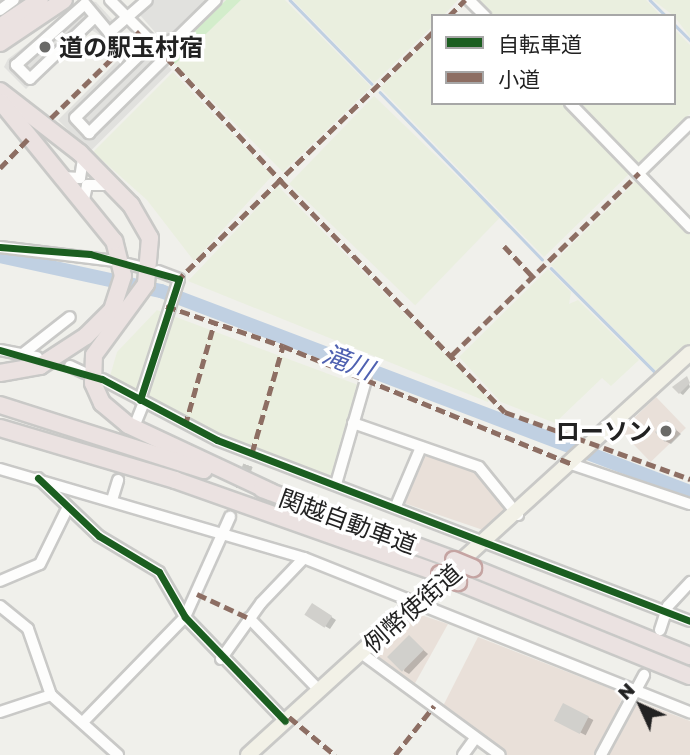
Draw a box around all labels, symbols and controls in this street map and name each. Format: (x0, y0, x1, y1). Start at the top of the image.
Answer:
legend (431, 14, 676, 105)
text: 自転車道 (498, 31, 582, 57)
place label: 道の駅玉村宿 (59, 33, 203, 61)
marker: 道の駅玉村宿 (37, 39, 53, 55)
text: 小道 (498, 66, 540, 92)
water label: 滝川 (318, 338, 378, 386)
place label: ローソン (556, 417, 652, 445)
marker: ローソン (658, 423, 674, 439)
street label: 関越自動車道 (275, 483, 421, 559)
street label: 例幣使街道 (357, 558, 467, 658)
north arrow (606, 671, 676, 741)
text: N (613, 678, 639, 704)

